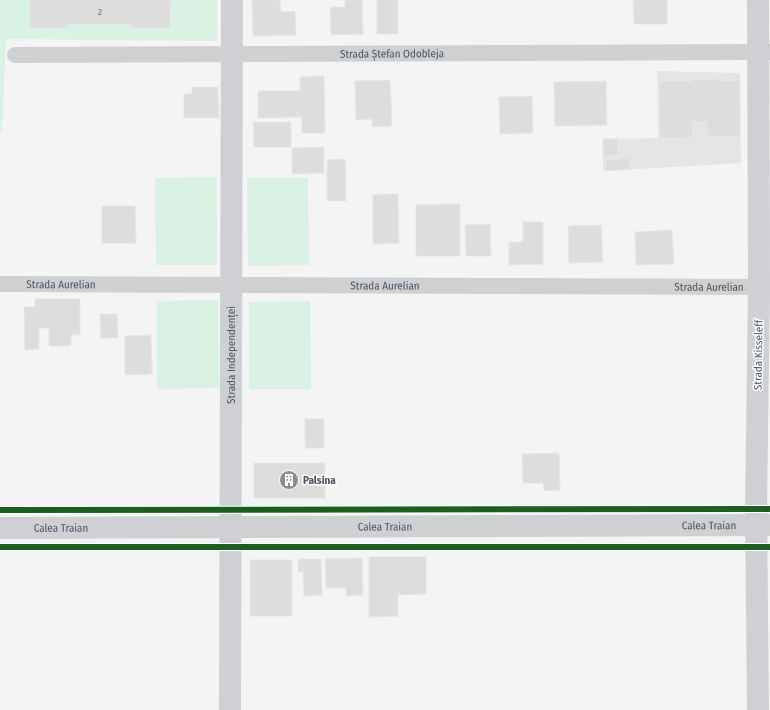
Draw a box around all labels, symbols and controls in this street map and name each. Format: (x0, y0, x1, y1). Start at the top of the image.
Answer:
house number: 2 (98, 7, 102, 17)
street label: Strada Ștefan Odobleja (340, 47, 444, 61)
street label: Strada Aurelian (26, 278, 96, 291)
street label: Strada Aurelian (350, 279, 420, 293)
street label: Strada Aurelian (674, 281, 744, 294)
street label: Strada Independenței (225, 306, 238, 404)
street label: Strada Kisseleff (751, 319, 766, 390)
building icon: Palsina (278, 469, 300, 491)
place label: Palsina (303, 474, 336, 487)
street label: Calea Traian (682, 519, 736, 532)
street label: Calea Traian (358, 520, 412, 534)
street label: Calea Traian (34, 522, 88, 535)

